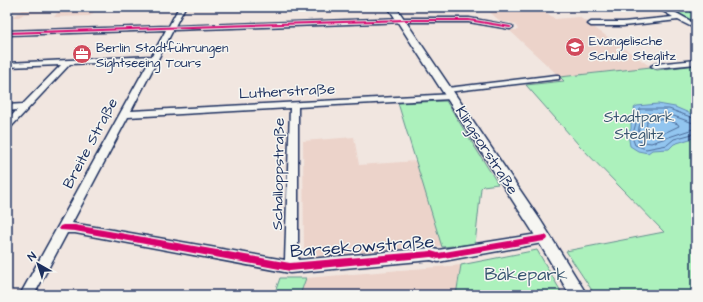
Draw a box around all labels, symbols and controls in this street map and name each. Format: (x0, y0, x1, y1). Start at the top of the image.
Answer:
place label: Evangelische Schule Steglitz (589, 32, 677, 66)
school or university icon: Evangelische Schule Steglitz (564, 36, 586, 58)
place label: Berlin Stadtführungen Sightseeing Tours (96, 39, 229, 73)
office icon: Berlin Stadtführungen Sightseeing Tours (71, 43, 93, 65)
street label: Lutherstraße (238, 78, 336, 105)
street label: Breite Straße (58, 94, 123, 192)
street label: Klingsorstraße (449, 102, 523, 199)
park label: Stadtpark Steglitz (604, 107, 674, 146)
street label: Schalloppstraße (267, 118, 290, 230)
street label: Barsekowstraße (289, 229, 435, 264)
north arrow (18, 244, 58, 284)
text: N (25, 249, 39, 265)
park label: Bäkepark (485, 262, 567, 287)

